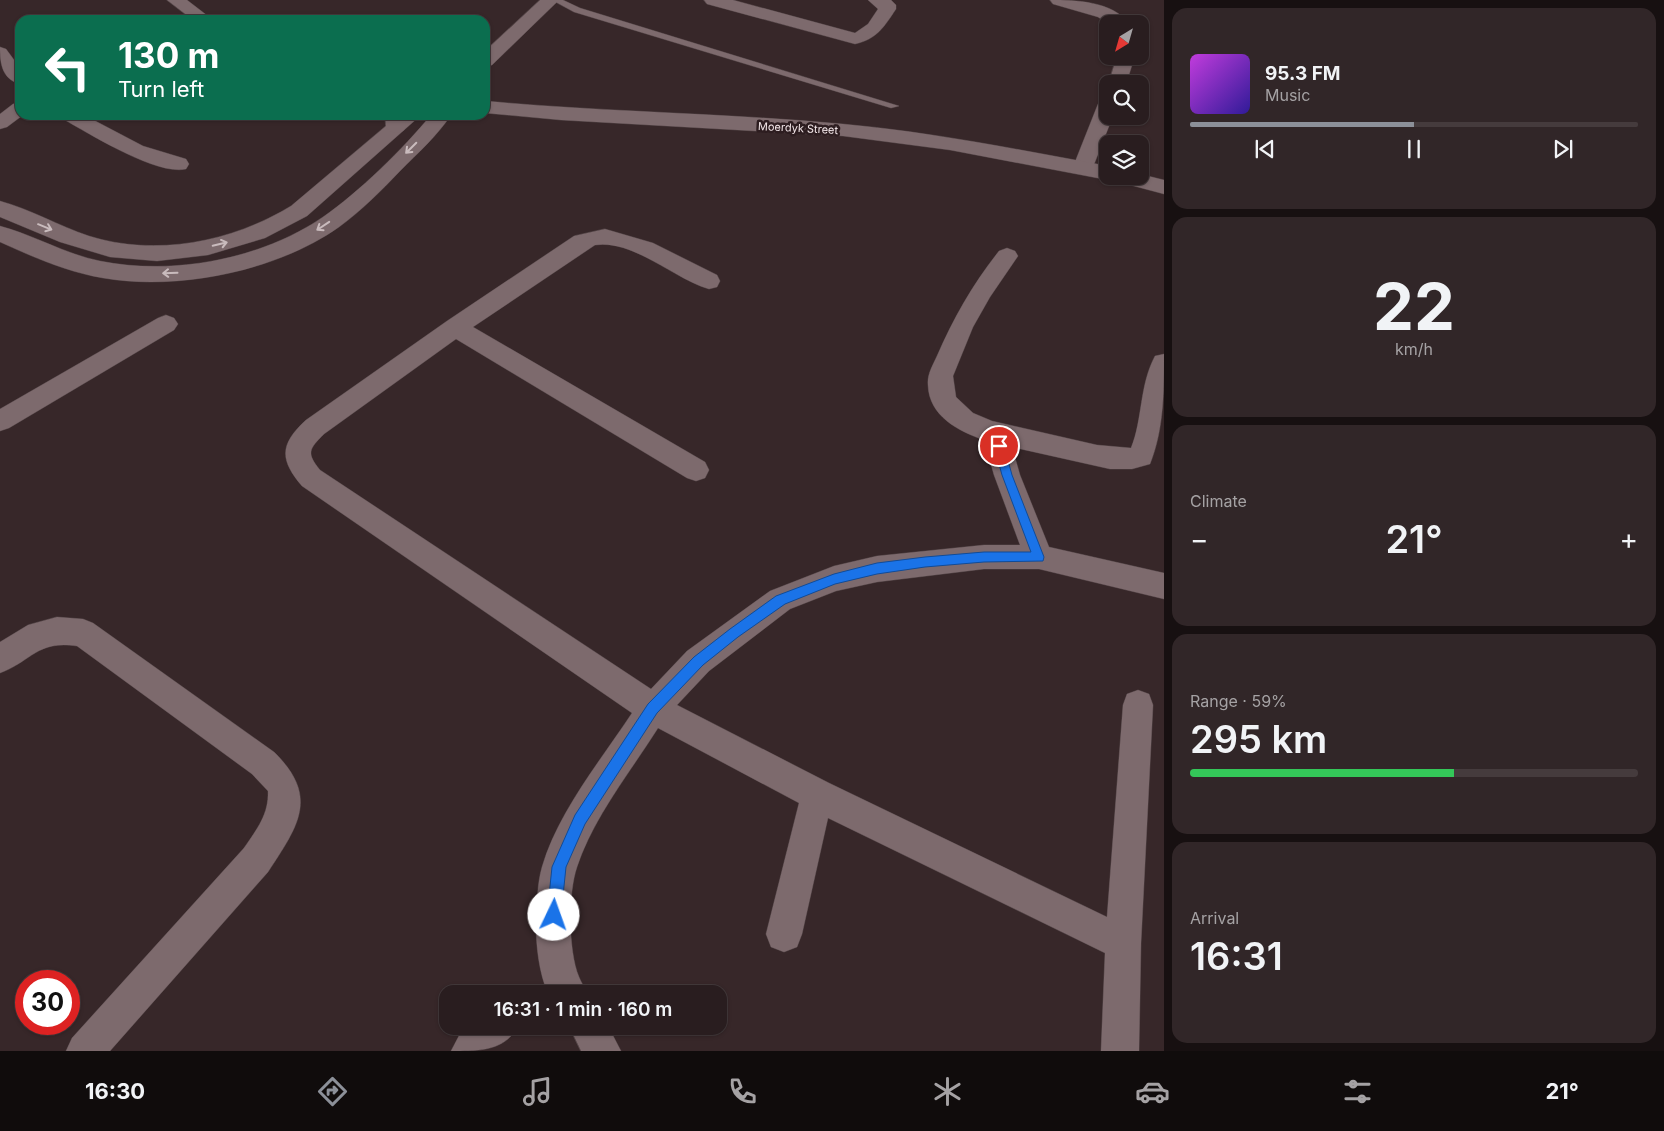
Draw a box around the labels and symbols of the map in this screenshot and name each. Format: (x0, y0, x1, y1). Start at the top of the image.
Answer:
north arrow (1099, 15, 1149, 65)
street label: Moerdyk Street (758, 119, 839, 137)
one-way arrow (405, 142, 417, 155)
one-way arrow (317, 221, 331, 231)
one-way arrow (37, 222, 52, 232)
one-way arrow (212, 239, 228, 248)
one-way arrow (162, 268, 178, 277)
pin (978, 425, 1020, 467)
position arrow (527, 888, 579, 940)
speed limit sign: 30 (15, 970, 80, 1035)

